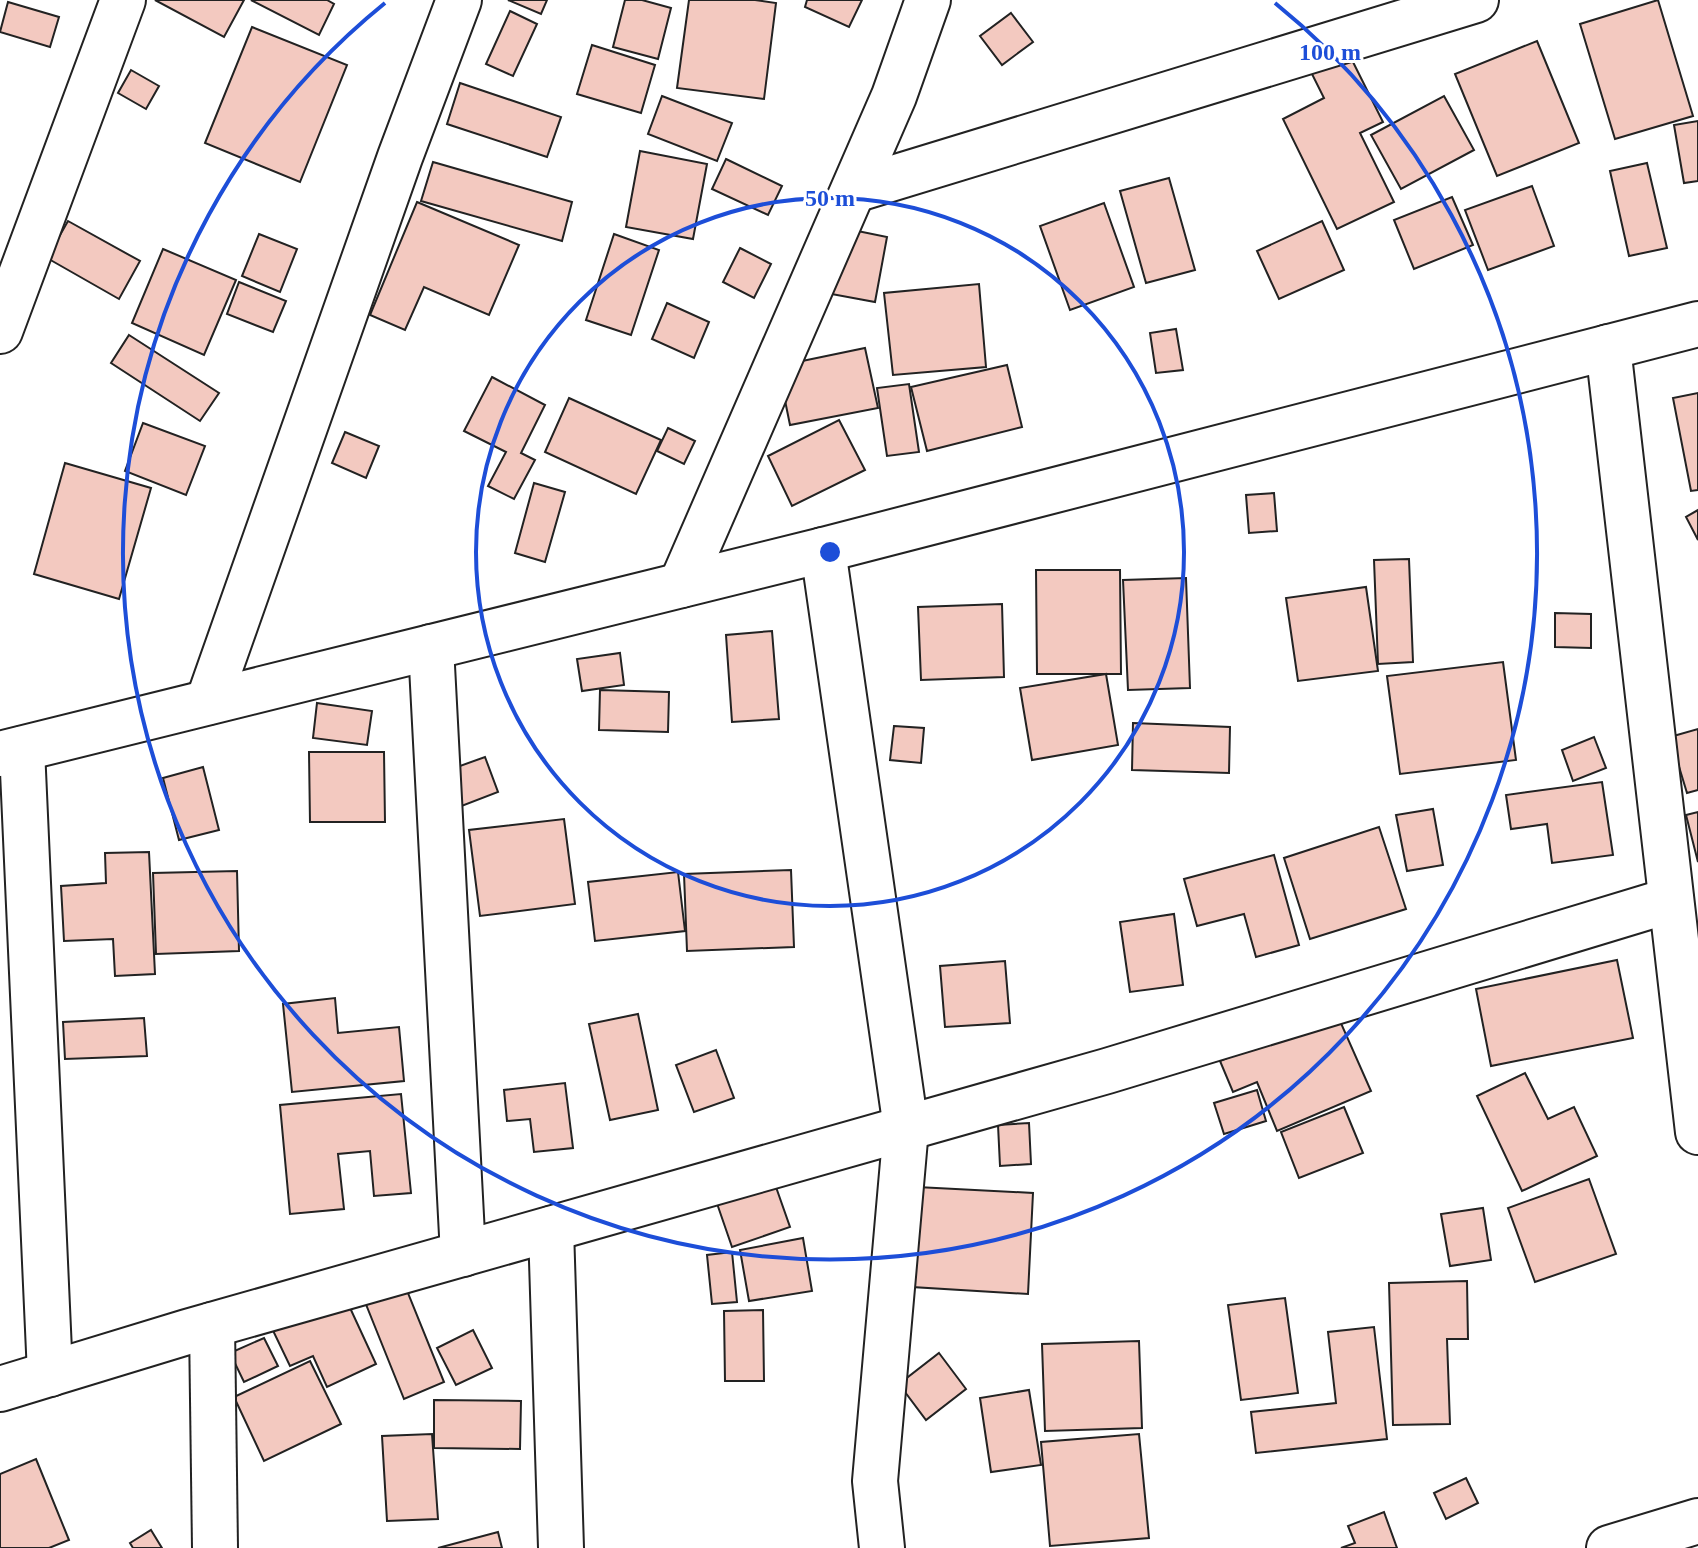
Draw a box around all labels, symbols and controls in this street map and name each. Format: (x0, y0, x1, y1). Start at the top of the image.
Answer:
text: 100 m (1299, 39, 1361, 65)
text: 50 m (805, 185, 855, 211)
centre of rings (816, 538, 844, 566)

